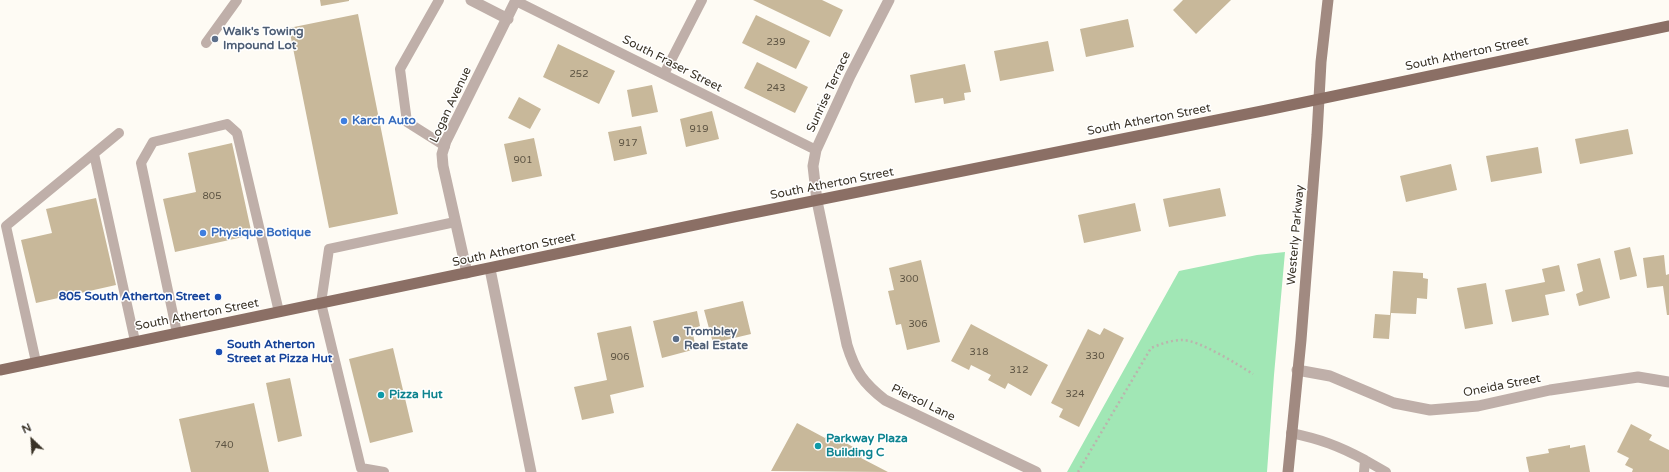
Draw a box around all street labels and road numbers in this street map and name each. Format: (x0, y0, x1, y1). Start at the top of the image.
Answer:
street label: South Fraser Street (620, 33, 724, 95)
street label: South Atherton Street (1404, 34, 1530, 74)
street label: Sunrise Terrace (804, 49, 854, 135)
street label: Logan Avenue (427, 65, 475, 145)
street label: South Atherton Street (1086, 101, 1212, 139)
street label: South Atherton Street (769, 165, 895, 203)
street label: Westerly Parkway (1284, 184, 1308, 286)
street label: South Atherton Street (451, 230, 577, 270)
street label: South Atherton Street (134, 296, 260, 334)
street label: Oneida Street (1462, 371, 1542, 401)
street label: Piersol Lane (889, 381, 957, 425)

